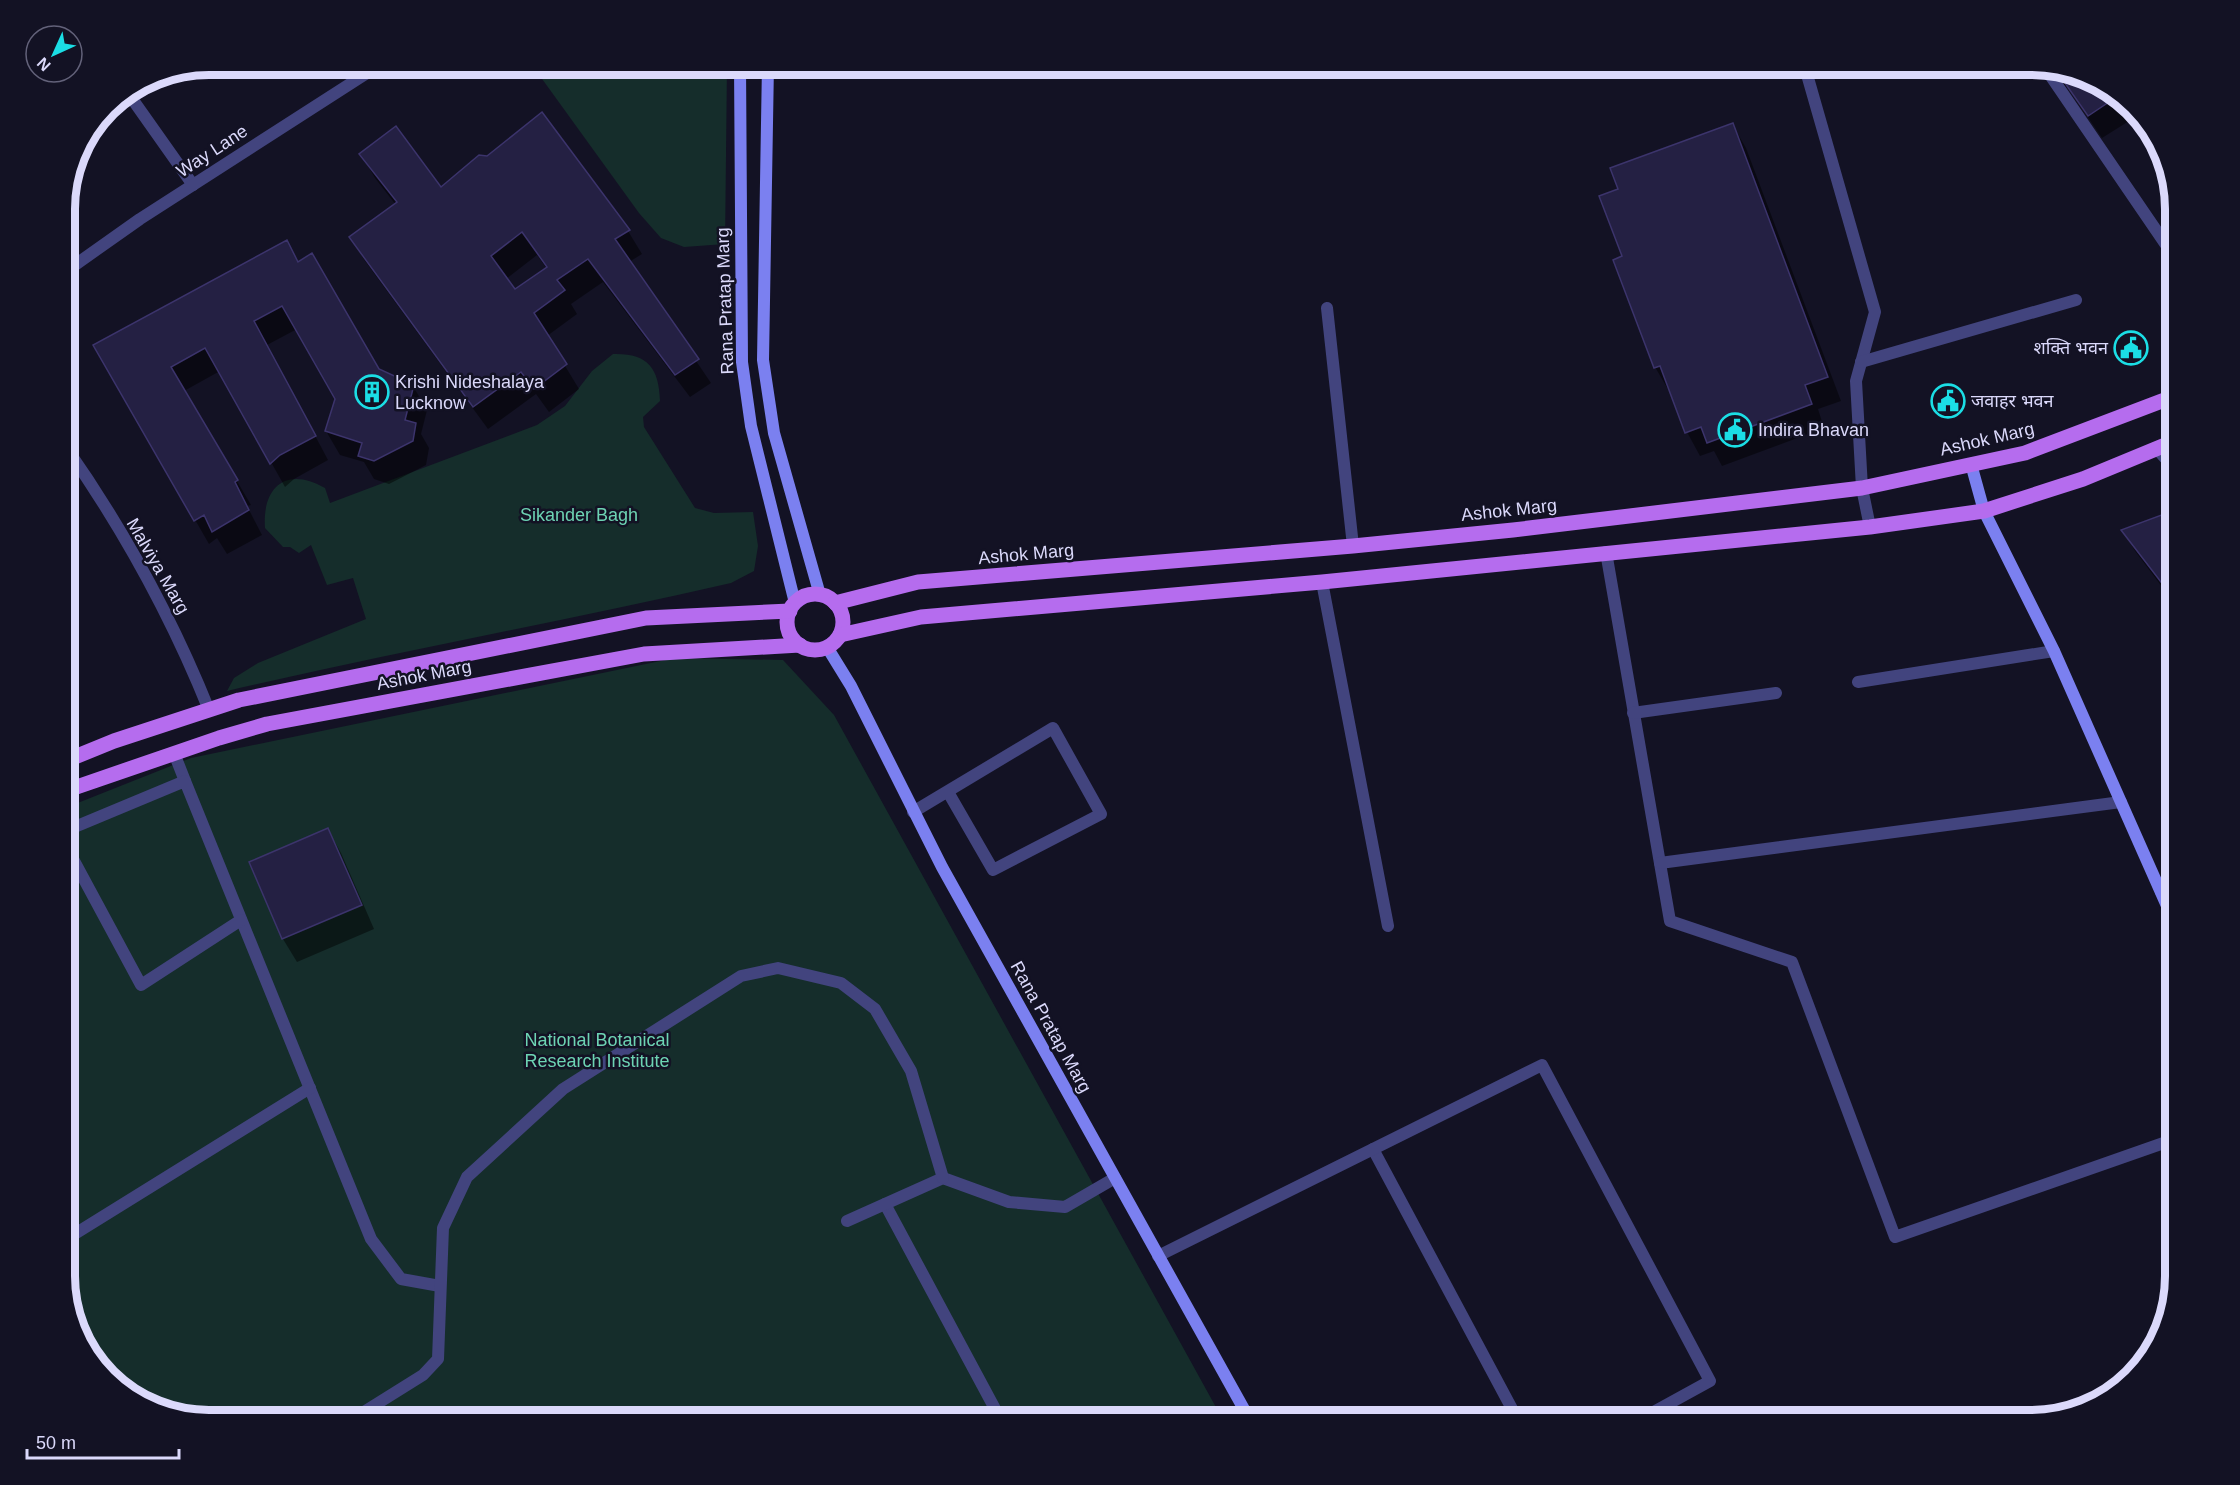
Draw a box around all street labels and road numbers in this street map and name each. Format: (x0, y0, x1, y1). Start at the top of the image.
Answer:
street label: Way Lane (173, 121, 251, 181)
street label: Rana Pratap Marg (712, 227, 738, 375)
street label: Ashok Marg (1938, 418, 2036, 460)
street label: Ashok Marg (1460, 495, 1558, 525)
street label: Malviya Marg (123, 515, 193, 617)
street label: Ashok Marg (977, 540, 1075, 568)
street label: Ashok Marg (375, 656, 473, 694)
street label: Rana Pratap Marg (1007, 958, 1095, 1096)

